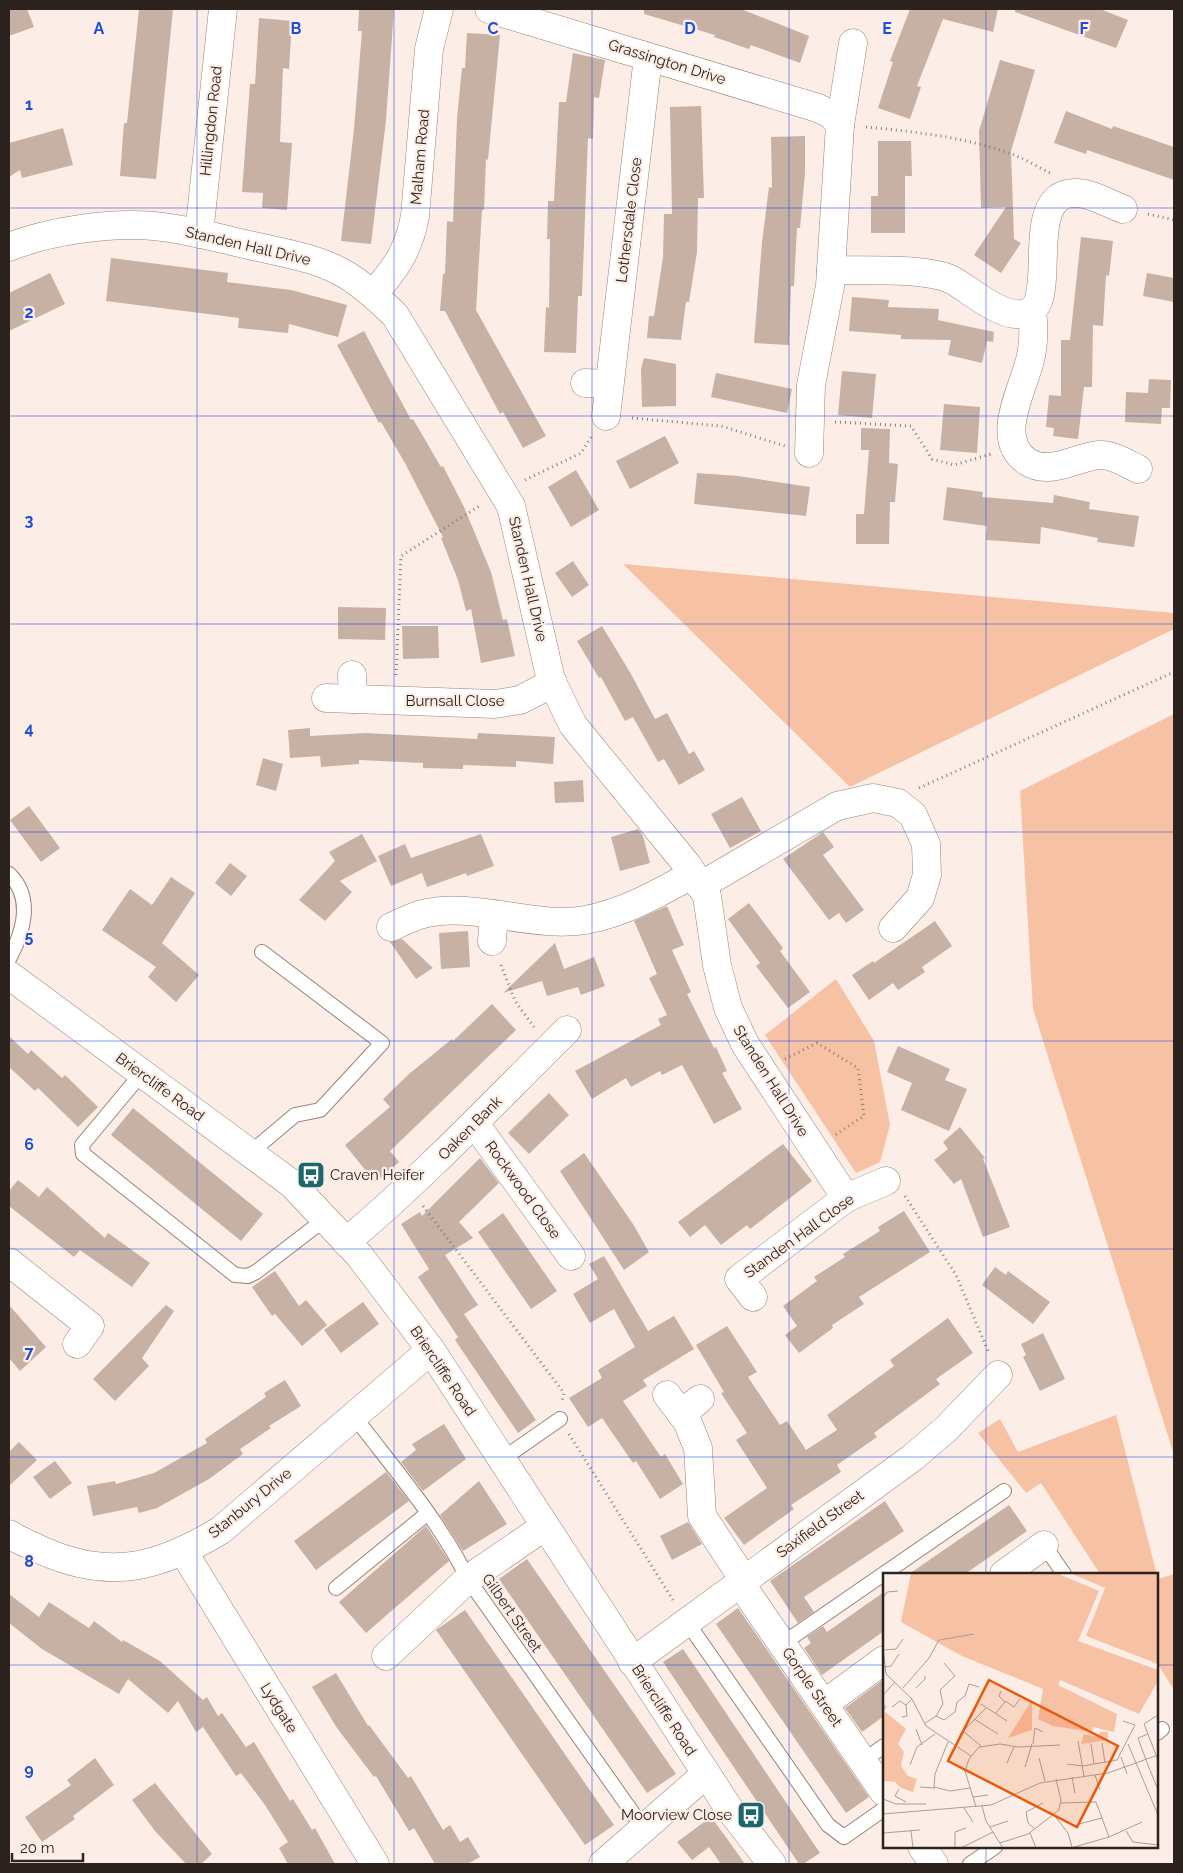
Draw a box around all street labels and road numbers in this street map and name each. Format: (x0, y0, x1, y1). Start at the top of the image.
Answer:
street label: Grassington Drive (606, 36, 728, 89)
street label: Hillingdon Road (196, 65, 226, 177)
street label: Malham Road (407, 108, 433, 206)
street label: Lothersdale Close (612, 156, 646, 284)
street label: Standen Hall Drive (184, 223, 313, 269)
street label: Standen Hall Drive (505, 515, 551, 644)
street label: Burnsall Close (405, 692, 505, 710)
street label: Standen Hall Drive (729, 1022, 813, 1140)
street label: Briercliffe Road (112, 1049, 208, 1125)
street label: Oaken Bank (434, 1092, 506, 1164)
street label: Rockwood Close (481, 1137, 565, 1243)
street label: Standen Hall Close (740, 1190, 858, 1282)
street label: Briercliffe Road (406, 1322, 480, 1420)
street label: Stanbury Drive (205, 1464, 295, 1542)
street label: Saxifield Street (773, 1486, 867, 1562)
street label: Gilbert Street (478, 1570, 546, 1656)
street label: Gorple Street (778, 1644, 846, 1730)
street label: Briercliffe Road (628, 1661, 700, 1759)
street label: Lydgate (257, 1680, 302, 1737)

